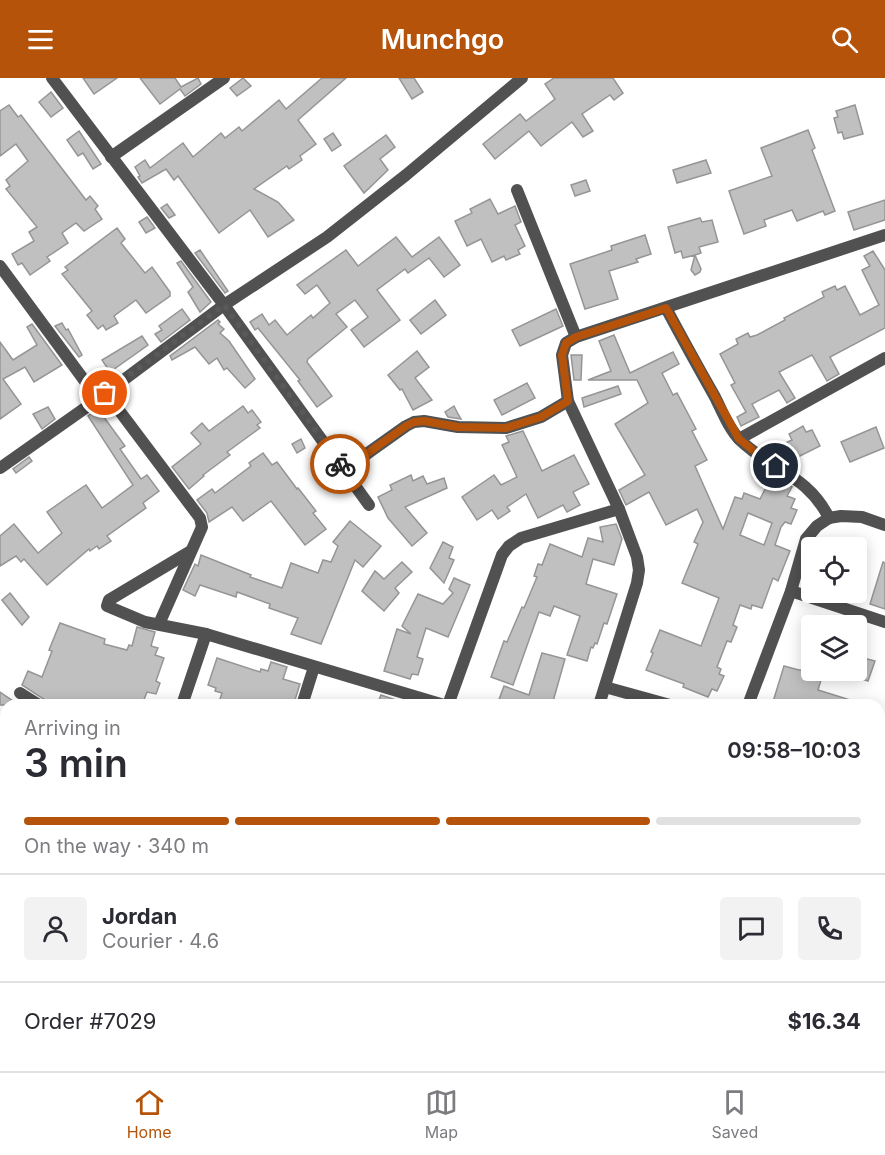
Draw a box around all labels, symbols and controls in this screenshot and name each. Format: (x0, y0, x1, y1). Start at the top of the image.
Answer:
icon: menu (24, 23, 57, 56)
text: Munchgo (381, 23, 504, 56)
icon: search (828, 23, 861, 56)
pin (79, 367, 130, 418)
icon: bag (88, 376, 121, 409)
courier (310, 434, 370, 494)
pin (750, 440, 801, 491)
icon: bike (324, 448, 357, 481)
icon: home (759, 449, 792, 482)
map controls (801, 537, 867, 681)
button: locate (801, 537, 867, 603)
button: layers (801, 615, 867, 681)
text: Arriving in (24, 716, 121, 740)
text: 09:58–10:03 (727, 737, 861, 763)
text: 3 min (24, 739, 128, 786)
text: On the way · 340 m (24, 834, 209, 858)
button: person (24, 897, 87, 960)
button: chat (720, 897, 783, 960)
button: phone (798, 897, 861, 960)
text: Jordan (102, 903, 177, 929)
text: Courier · 4.6 (102, 929, 219, 953)
text: Order #7029 (24, 1008, 156, 1034)
text: $16.34 (788, 1008, 861, 1034)
tab: Home (127, 1086, 172, 1142)
tab: Map (425, 1086, 458, 1142)
tab: Saved (711, 1086, 758, 1142)

